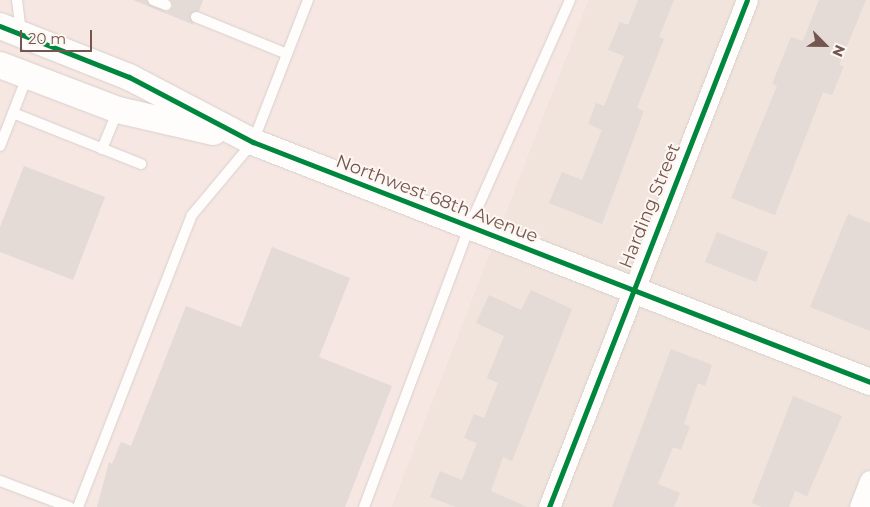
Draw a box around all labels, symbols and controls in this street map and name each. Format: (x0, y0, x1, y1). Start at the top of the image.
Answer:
scale bar (22, 20, 95, 52)
north arrow (800, 20, 850, 70)
text: 20 m (28, 29, 66, 48)
text: N (828, 42, 849, 60)
street label: Harding Street (615, 140, 685, 272)
street label: Northwest 68th Avenue (333, 150, 541, 248)

